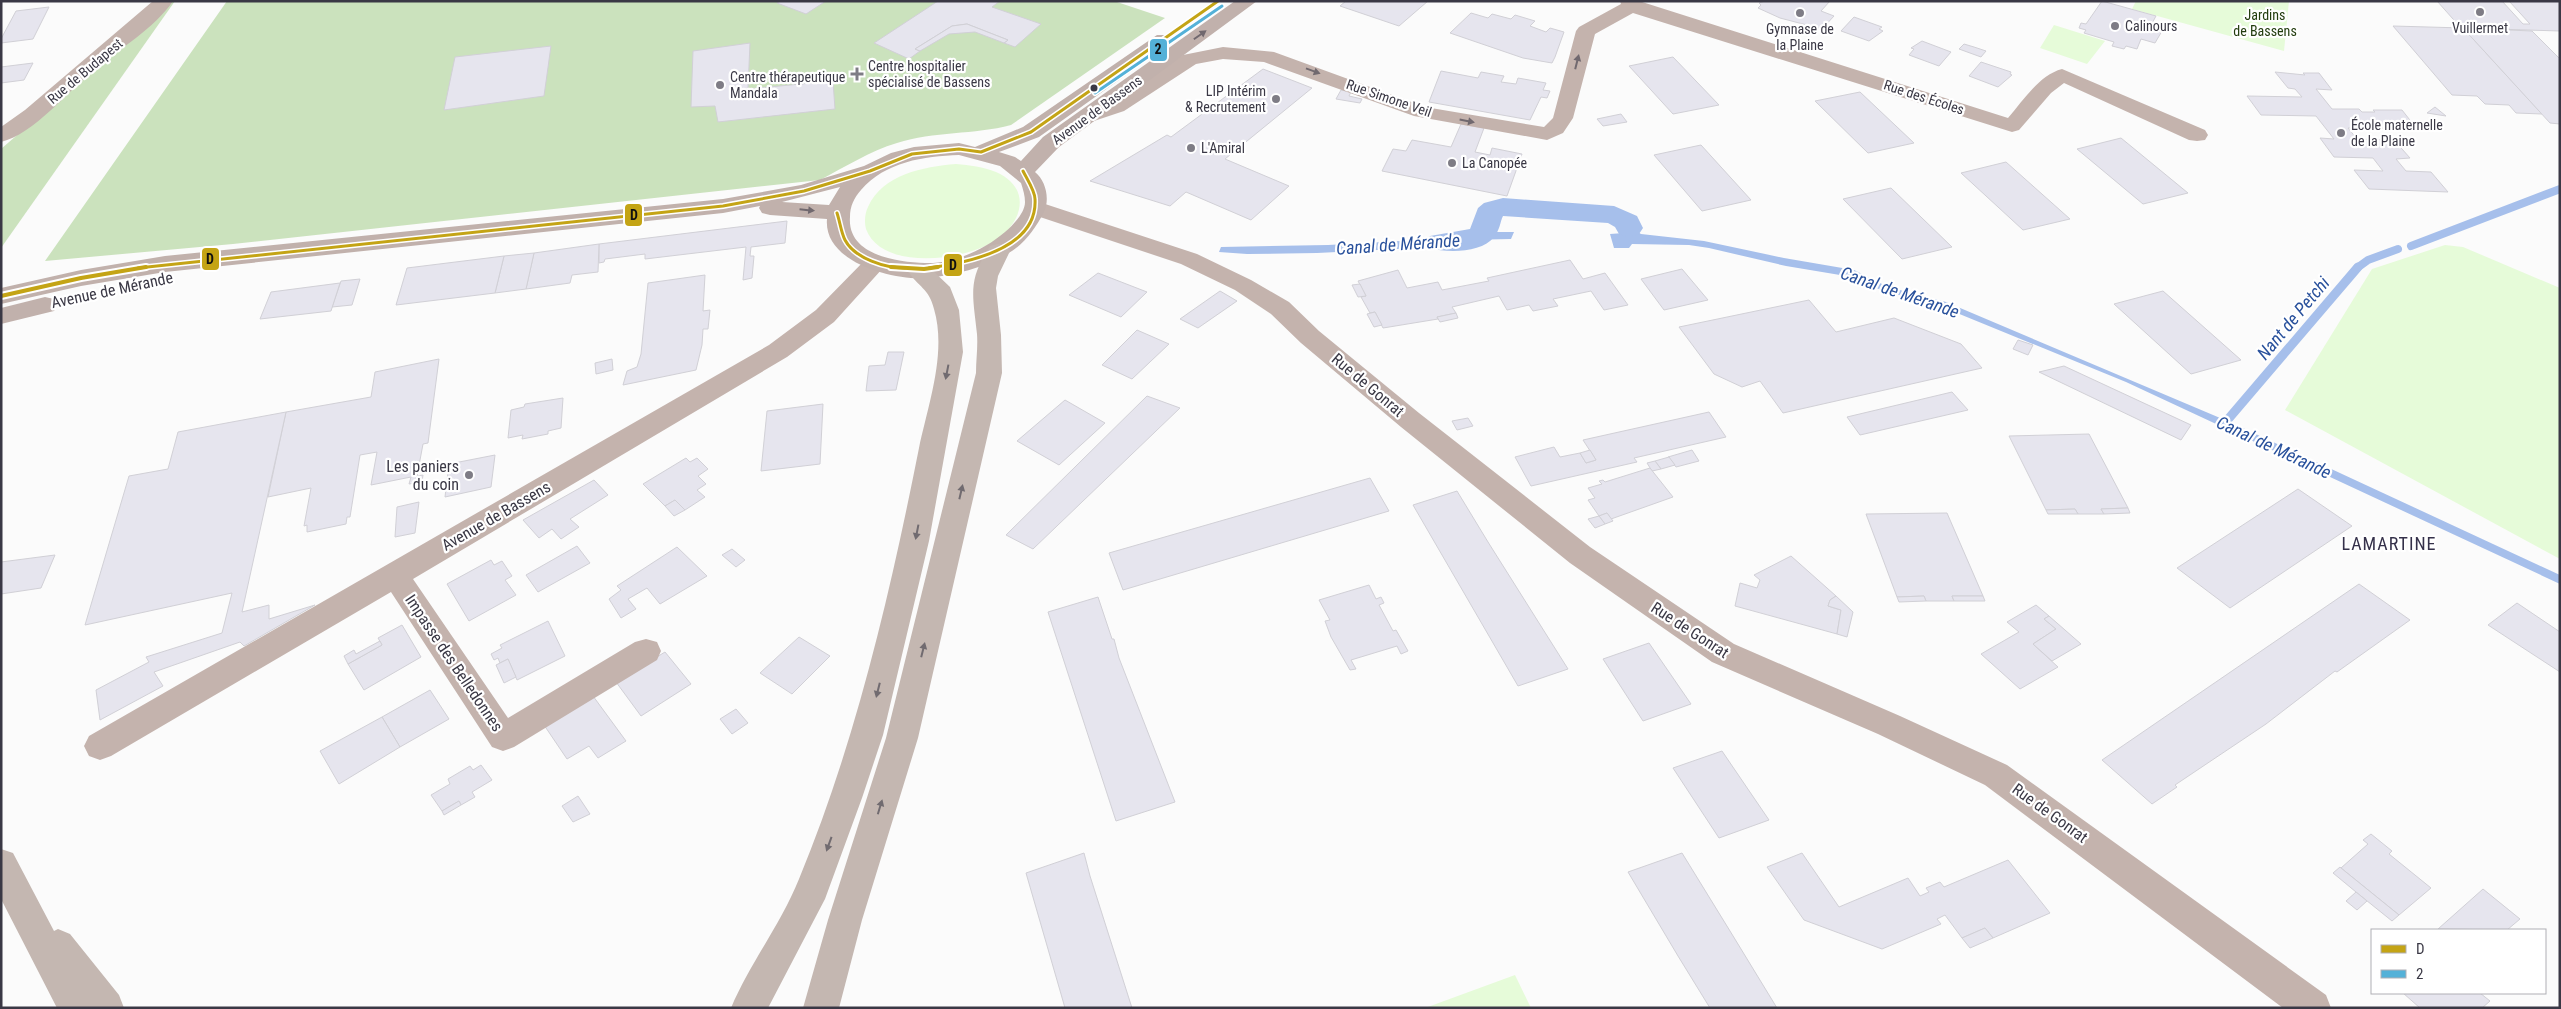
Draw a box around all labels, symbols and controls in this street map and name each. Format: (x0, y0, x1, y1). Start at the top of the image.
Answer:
marker: Vuillermet (2474, 6, 2486, 18)
marker: Gymnase de la Plaine (1794, 7, 1806, 19)
park label: Jardins de Bassens (2233, 7, 2297, 39)
place label: Calinours (2125, 18, 2177, 34)
marker: Calinours (2109, 20, 2121, 32)
place label: Vuillermet (2452, 20, 2508, 36)
place label: Gymnase de la Plaine (1766, 21, 1834, 53)
one-way arrow (1193, 30, 1207, 40)
street label: Rue de Budapest (44, 35, 126, 107)
line badge: 2 (1149, 38, 1168, 62)
text: 2 (1154, 41, 1162, 57)
one-way arrow (1574, 54, 1582, 69)
place label: Centre hospitalier spécialisé de Bassens (868, 58, 990, 90)
marker: Centre hospitalier spécialisé de Bassens (850, 67, 864, 81)
one-way arrow (1305, 68, 1320, 76)
place label: Centre thérapeutique Mandala (730, 69, 846, 101)
street label: Avenue de Bassens (1049, 72, 1145, 148)
street label: Rue Simone Veil (1344, 76, 1434, 120)
street label: Rue des Écoles (1882, 76, 1967, 118)
marker: Centre thérapeutique Mandala (714, 79, 726, 91)
unlabelled marker (1089, 83, 1099, 93)
place label: LIP Intérim & Recrutement (1185, 83, 1266, 115)
marker: LIP Intérim & Recrutement (1270, 93, 1282, 105)
place label: École maternelle de la Plaine (2351, 116, 2443, 149)
one-way arrow (1459, 117, 1475, 125)
marker: École maternelle de la Plaine (2335, 127, 2347, 139)
place label: L'Amiral (1201, 140, 1245, 156)
marker: L'Amiral (1185, 142, 1197, 154)
place label: La Canopée (1462, 155, 1527, 171)
marker: La Canopée (1446, 157, 1458, 169)
line badge: D (624, 203, 643, 227)
one-way arrow (799, 206, 815, 214)
text: D (630, 207, 638, 223)
water label: Canal de Mérande (1335, 229, 1461, 259)
line badge: D (201, 247, 220, 271)
text: D (206, 251, 214, 267)
line badge: D (943, 253, 963, 277)
text: D (949, 257, 957, 273)
water label: Canal de Mérande (1838, 262, 1962, 322)
street label: Avenue de Mérande (49, 268, 175, 312)
water label: Nant de Petchi (2252, 272, 2334, 364)
street label: Rue de Gonrat (1328, 349, 1408, 421)
one-way arrow (943, 365, 951, 381)
water label: Canal de Mérande (2213, 411, 2335, 483)
place label: Les paniers du coin (386, 457, 459, 494)
marker: Les paniers du coin (463, 469, 475, 481)
street label: Avenue de Bassens (438, 477, 554, 555)
one-way arrow (958, 484, 966, 500)
one-way arrow (912, 524, 920, 540)
district label: LAMARTINE (2341, 533, 2437, 554)
street label: Impasse des Belledonnes (401, 591, 507, 735)
street label: Rue de Gonrat (1648, 598, 1733, 662)
one-way arrow (919, 643, 927, 658)
one-way arrow (874, 682, 882, 697)
street label: Rue de Gonrat (2009, 779, 2092, 847)
one-way arrow (877, 799, 885, 814)
one-way arrow (825, 837, 832, 852)
legend (2371, 929, 2546, 994)
text: D (2416, 940, 2425, 958)
text: 2 (2416, 965, 2423, 983)

